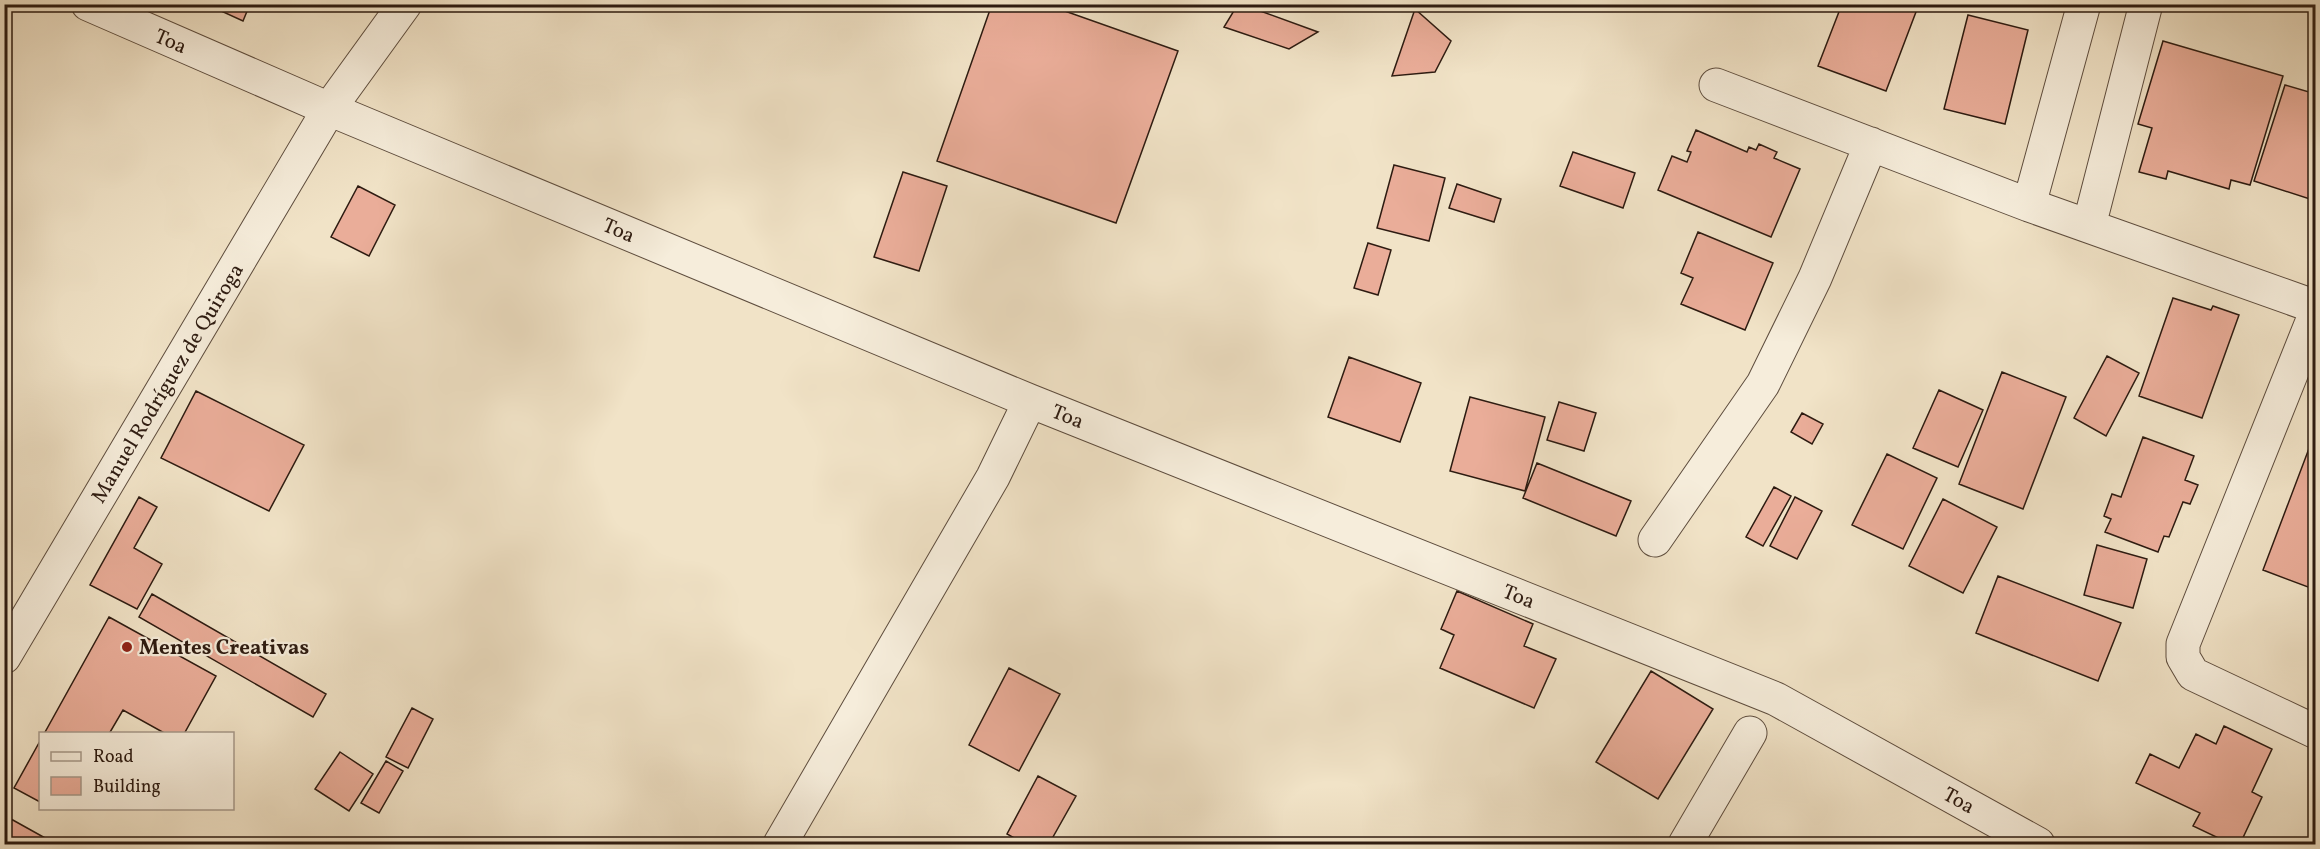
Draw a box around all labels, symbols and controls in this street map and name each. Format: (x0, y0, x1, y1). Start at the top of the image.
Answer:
street label: Toa (150, 23, 191, 62)
street label: Toa (598, 212, 639, 251)
street label: Manuel Rodríguez de Quiroga (85, 259, 251, 509)
street label: Toa (1047, 398, 1088, 437)
street label: Toa (1498, 578, 1539, 617)
place label: Mentes Creativas (139, 634, 309, 663)
marker: Mentes Creativas (120, 640, 134, 654)
legend (39, 732, 234, 810)
text: Road (93, 745, 134, 770)
text: Building (93, 775, 161, 800)
street label: Toa (1937, 781, 1979, 822)

